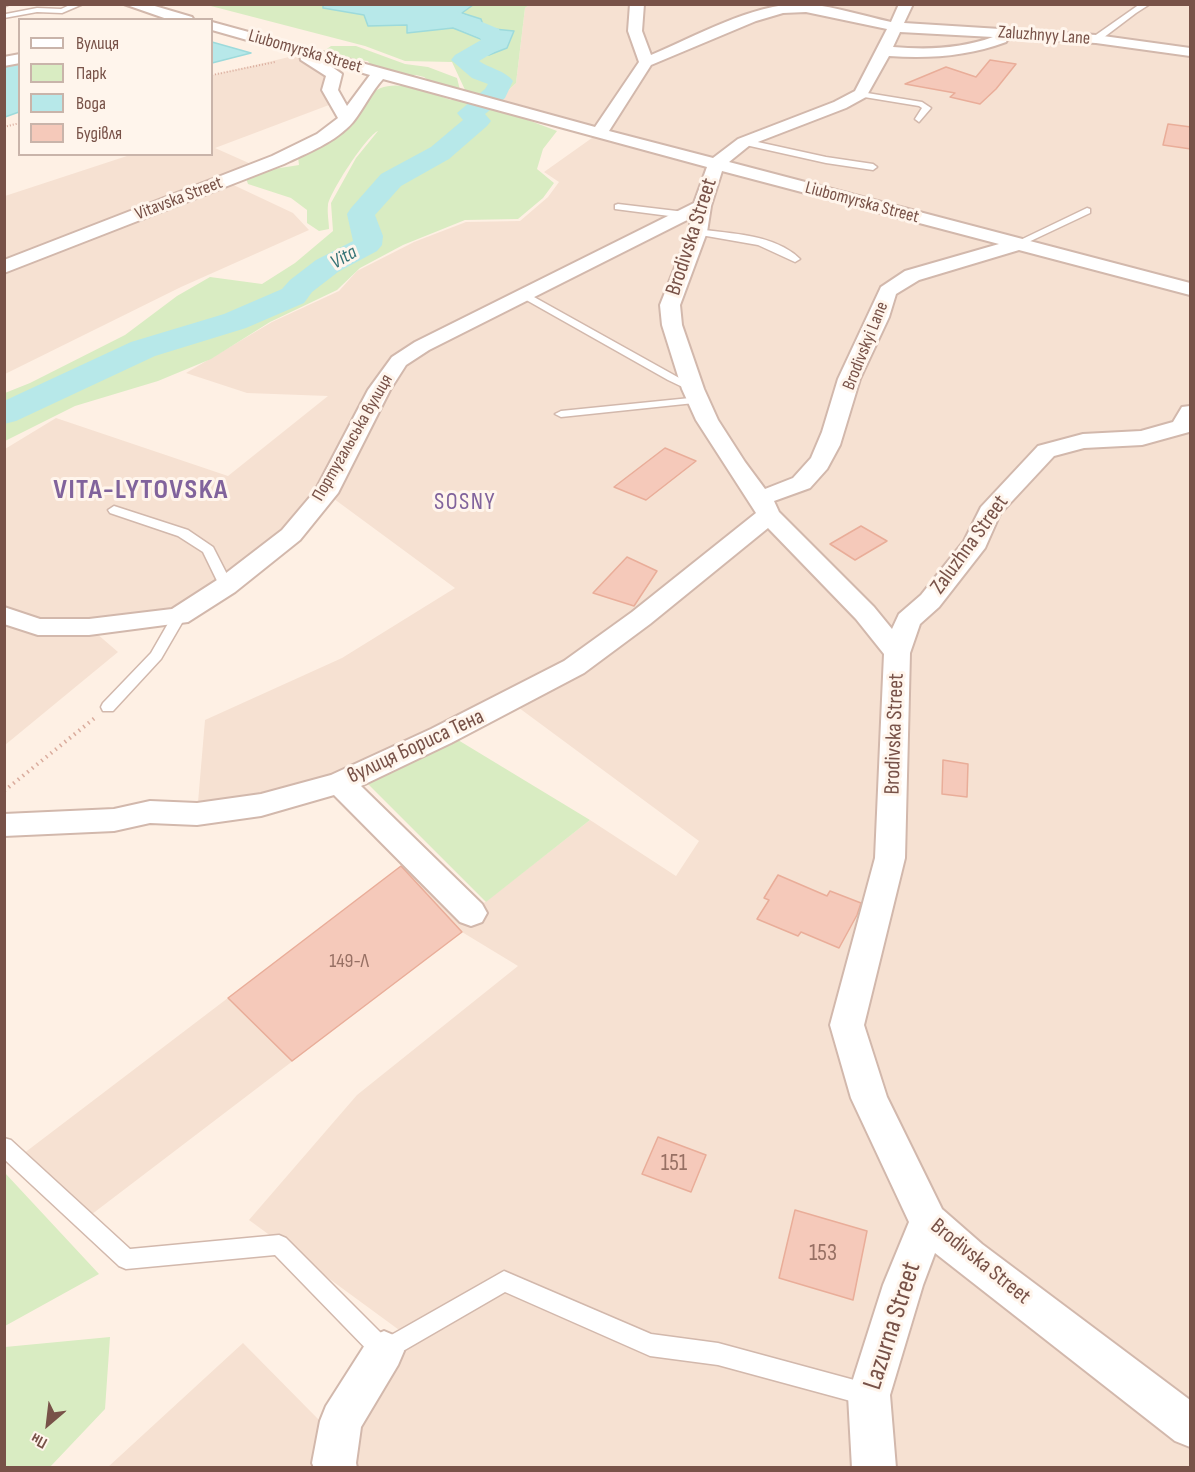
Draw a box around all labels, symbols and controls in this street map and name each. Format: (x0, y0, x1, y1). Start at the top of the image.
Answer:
legend (18, 18, 213, 156)
street label: Zaluzhnyy Lane (997, 22, 1091, 50)
street label: Liubomyrska Street (246, 26, 364, 78)
text: Вулиця (76, 33, 119, 54)
text: Парк (76, 63, 106, 84)
text: Вода (76, 93, 106, 114)
text: Будівля (76, 123, 122, 144)
street label: Vitavska Street (132, 172, 226, 226)
street label: Brodivska Street (661, 175, 723, 299)
street label: Liubomyrska Street (803, 177, 921, 229)
water label: Vita (327, 241, 361, 275)
street label: Brodivskyi Lane (839, 299, 893, 393)
street label: Португальська вулиця (308, 371, 398, 505)
district label: VITA-LYTOVSKA (53, 474, 229, 508)
district label: SOSNY (434, 489, 496, 517)
street label: Zaluzhna Street (925, 490, 1015, 600)
street label: Brodivska Street (880, 673, 910, 795)
street label: вулиця Бориса Тена (344, 704, 488, 790)
house number: 149-Л (329, 950, 369, 974)
house number: 151 (661, 1150, 687, 1178)
street label: Brodivska Street (925, 1214, 1035, 1310)
house number: 153 (809, 1240, 837, 1268)
street label: Lazurna Street (857, 1258, 929, 1394)
north arrow (18, 1394, 78, 1454)
text: Пн (28, 1428, 51, 1452)

